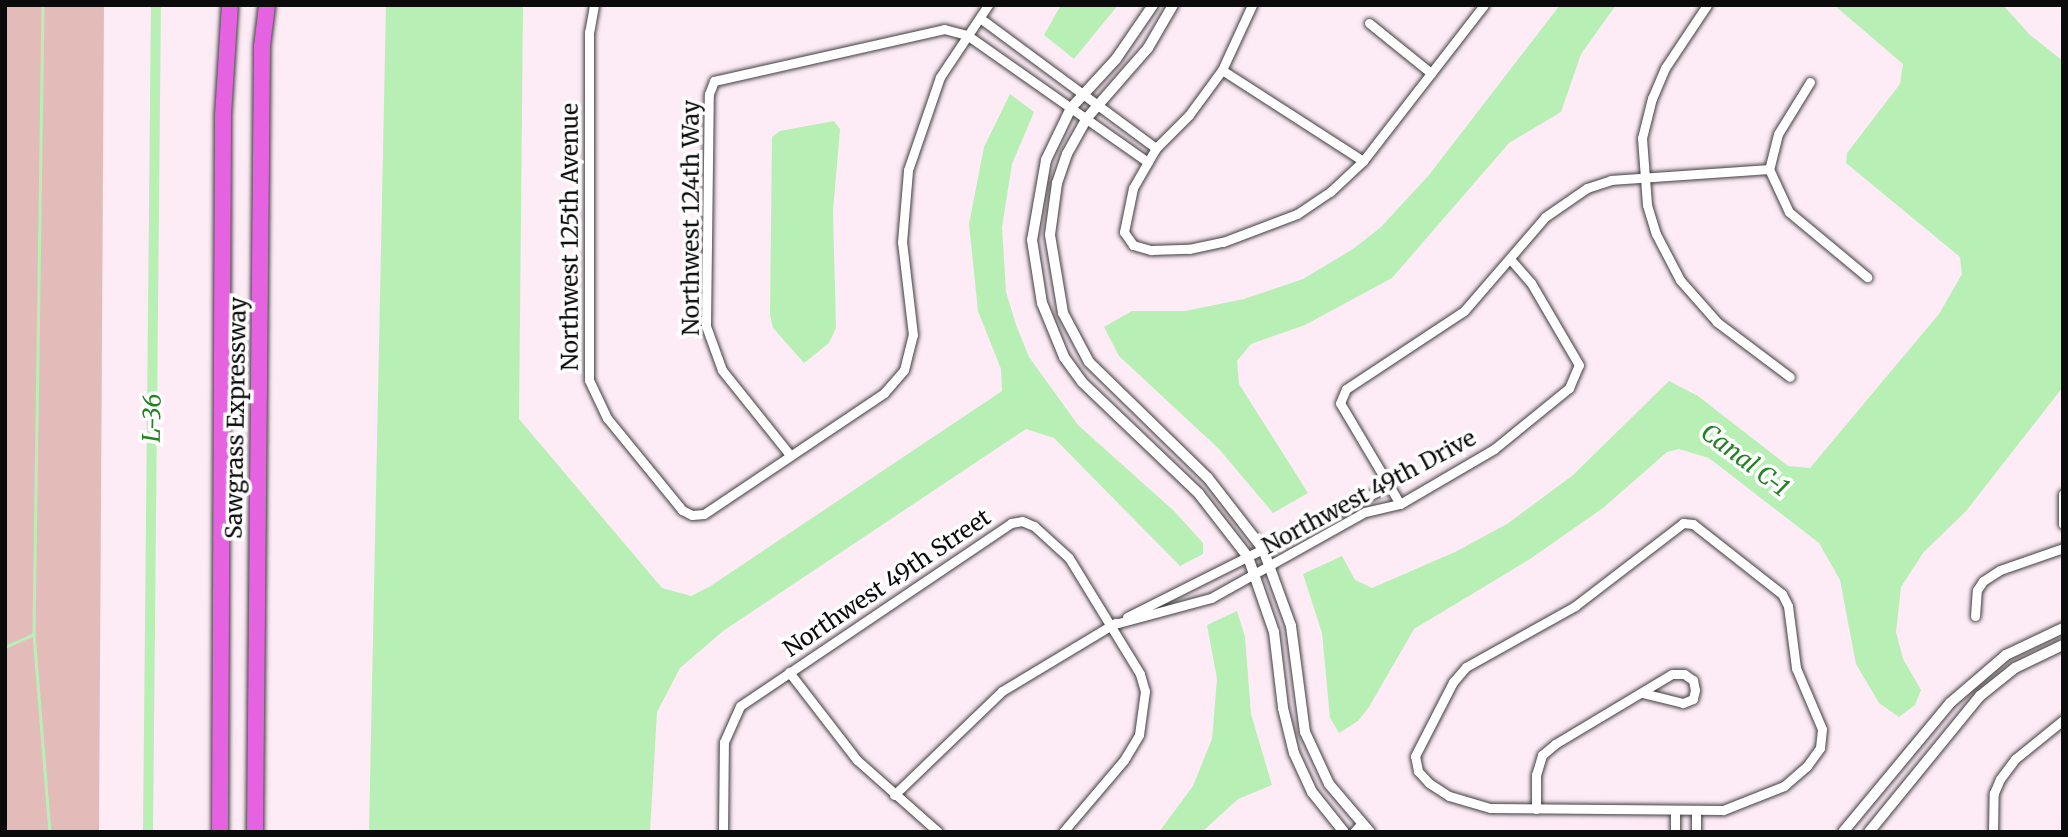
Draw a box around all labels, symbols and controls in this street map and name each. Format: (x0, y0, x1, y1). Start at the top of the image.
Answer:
street label: Northwest 124th Way (677, 100, 705, 336)
street label: Northwest 125th Avenue (556, 103, 584, 371)
street label: Sawgrass Expressway (220, 297, 252, 539)
water label: L-36 (137, 393, 167, 443)
water label: Canal C-1 (1695, 418, 1795, 502)
street label: Northwest 49th Drive (1257, 424, 1481, 560)
street label: Northwest 49th Street (778, 503, 996, 663)

